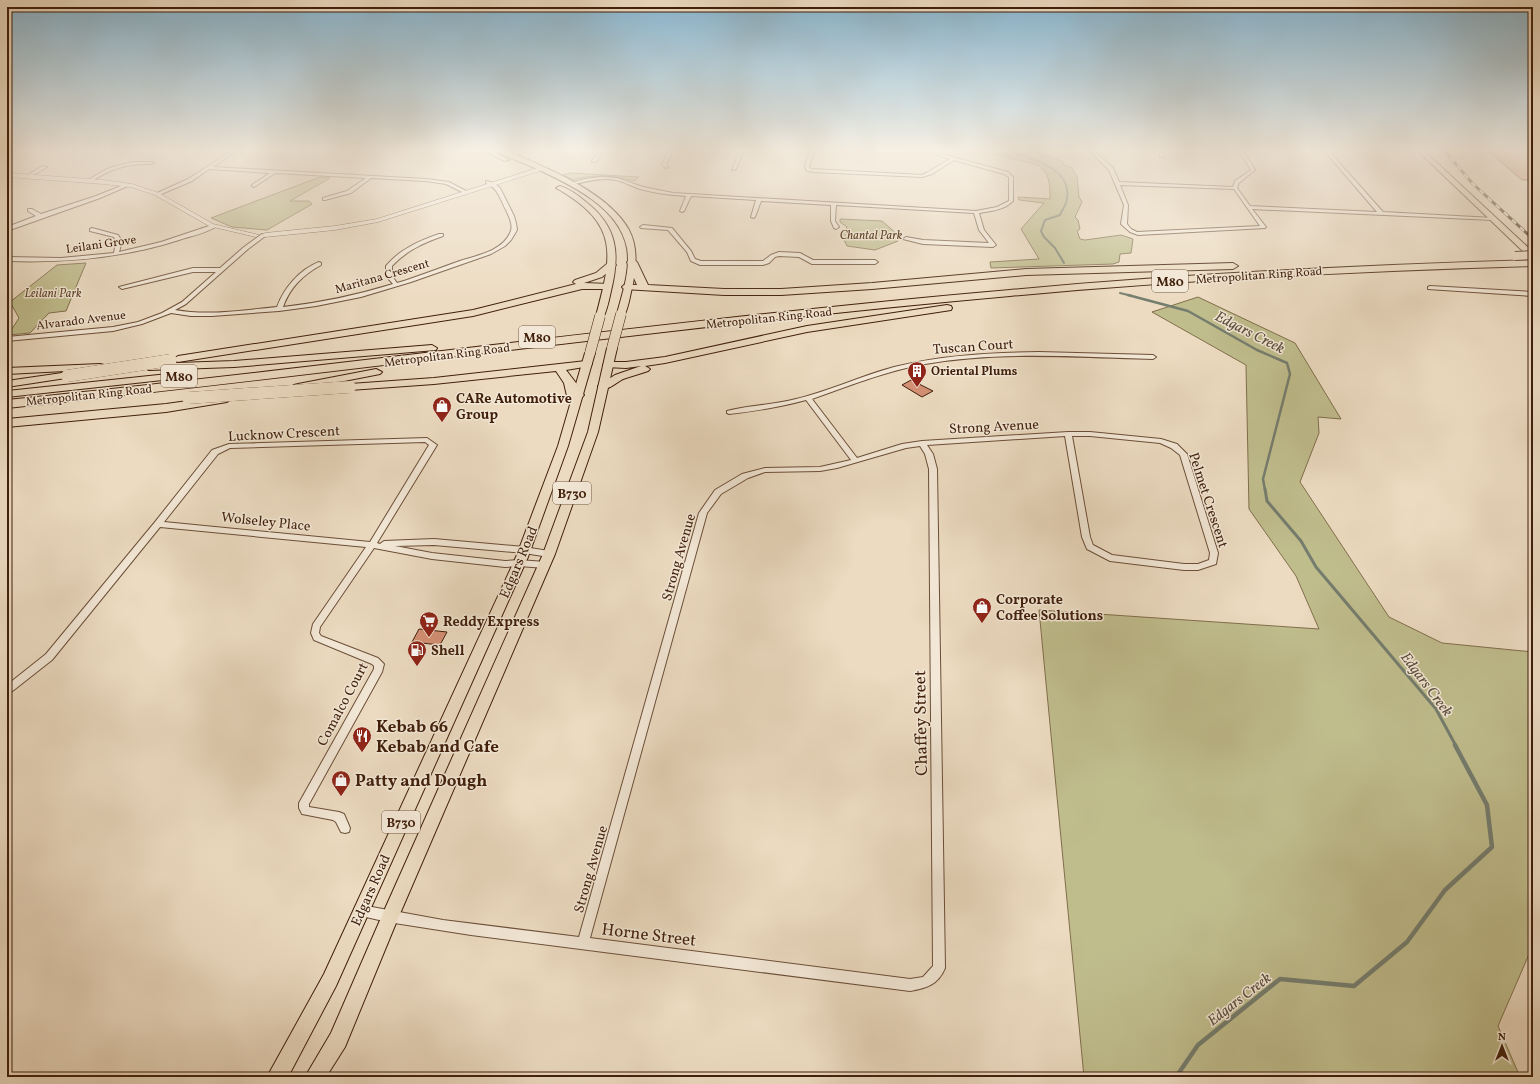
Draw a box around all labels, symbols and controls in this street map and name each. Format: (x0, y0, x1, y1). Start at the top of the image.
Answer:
park label: Chantal Park (840, 228, 903, 244)
street label: Leilani Grove (65, 232, 138, 258)
street label: Maritana Crescent (333, 256, 431, 298)
street label: Metropolitan Ring Road (1195, 264, 1323, 288)
road number: M80 (1152, 270, 1188, 292)
park label: Leilani Park (25, 286, 82, 302)
street label: Metropolitan Ring Road (705, 304, 833, 334)
water label: Edgars Creek (1211, 307, 1288, 360)
street label: Alvarado Avenue (35, 308, 127, 334)
road number: M80 (519, 326, 555, 348)
street label: Tuscan Court (932, 335, 1014, 360)
street label: Metropolitan Ring Road (383, 340, 511, 372)
building icon: Oriental Plums (906, 360, 928, 388)
place label: Oriental Plums (931, 364, 1018, 380)
road number: M80 (161, 365, 197, 387)
street label: Metropolitan Ring Road (25, 381, 153, 411)
place label: CARe Automotive Group (456, 390, 572, 425)
shop icon: CARe Automotive Group (431, 395, 453, 423)
street label: Strong Avenue (949, 416, 1040, 439)
street label: Lucknow Crescent (228, 422, 341, 447)
street label: Pelmet Crescent (1183, 450, 1232, 551)
road number: B730 (553, 482, 591, 504)
street label: Wolseley Place (220, 508, 312, 537)
street label: Strong Avenue (658, 511, 701, 603)
street label: Edgars Road (496, 523, 543, 602)
place label: Corporate Coffee Solutions (996, 591, 1103, 626)
shop icon: Corporate Coffee Solutions (971, 596, 993, 624)
supermarket icon: Reddy Express (418, 610, 440, 638)
place label: Reddy Express (443, 613, 539, 632)
fuel station icon: Shell (406, 639, 428, 667)
place label: Shell (431, 642, 465, 661)
water label: Edgars Creek (1395, 648, 1457, 722)
street label: Comalco Court (313, 660, 373, 750)
street label: Chaffey Street (909, 670, 934, 776)
place label: Kebab 66 Kebab and Cafe (376, 716, 499, 759)
restaurant icon: Kebab 66 Kebab and Cafe (351, 725, 373, 753)
shop icon: Patty and Dough (330, 769, 352, 797)
place label: Patty and Dough (355, 770, 487, 793)
road number: B730 (382, 811, 420, 833)
street label: Strong Avenue (570, 823, 613, 915)
street label: Edgars Road (347, 852, 396, 930)
street label: Horne Street (600, 918, 697, 953)
water label: Edgars Creek (1204, 969, 1276, 1032)
north arrow (1482, 1026, 1522, 1066)
text: N (1498, 1030, 1506, 1045)

